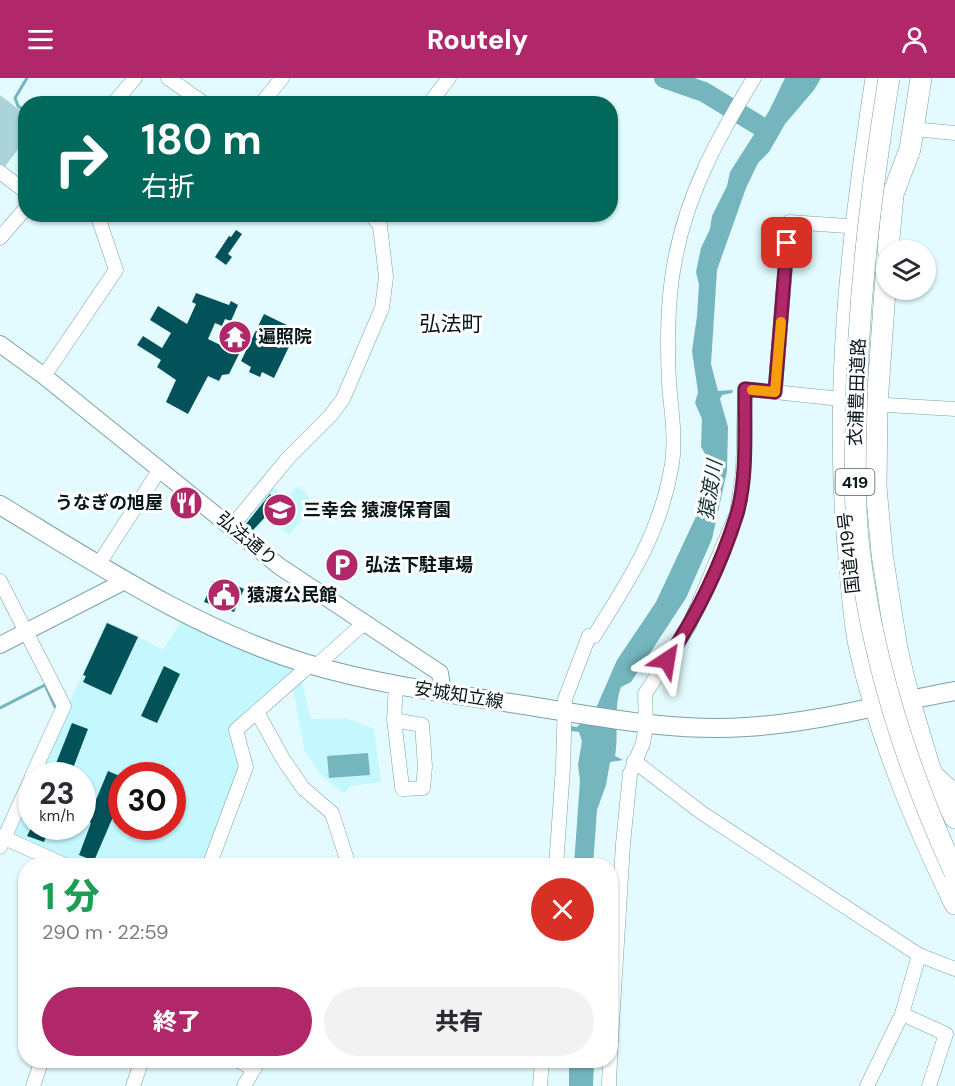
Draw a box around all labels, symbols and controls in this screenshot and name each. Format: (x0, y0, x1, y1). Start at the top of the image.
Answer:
text: Routely (427, 22, 528, 57)
icon: menu (24, 23, 57, 56)
icon: person (898, 23, 931, 56)
text: 180 m (141, 112, 262, 167)
icon: right (42, 120, 120, 198)
text: 右折 (141, 169, 195, 204)
pin (761, 217, 812, 268)
icon: arrive (770, 226, 803, 259)
map controls (876, 240, 936, 300)
button: layers (876, 240, 936, 300)
district label: 弘法町 (420, 310, 483, 338)
temple icon: 遍照院 (217, 319, 253, 355)
place label: 遍照院 (258, 325, 312, 349)
street label: 衣浦豊田道路 (843, 338, 871, 446)
water label: 猿渡川 (692, 456, 728, 522)
road number: 419 (836, 469, 874, 495)
restaurant icon: うなぎの旭屋 (168, 485, 204, 521)
place label: うなぎの旭屋 (55, 491, 163, 515)
school or university icon: 三幸会 猿渡保育園 (262, 492, 298, 528)
place label: 三幸会 猿渡保育園 (303, 498, 451, 522)
street label: 弘法通り (212, 507, 282, 571)
street label: 国道419号 (833, 511, 865, 595)
parking icon: 弘法下駐車場 (324, 547, 360, 583)
place label: 弘法下駐車場 (365, 553, 473, 577)
public building icon: 猿渡公民館 (206, 577, 242, 613)
place label: 猿渡公民館 (247, 583, 337, 607)
position arrow (635, 628, 699, 692)
street label: 安城知立線 (413, 676, 505, 714)
speed limit sign: 30 (108, 762, 186, 840)
text: 23 (39, 774, 75, 813)
text: km/h (39, 806, 75, 826)
text: 1 分 (42, 873, 100, 920)
button: close (531, 878, 594, 941)
text: 290 m · 22:59 (42, 919, 169, 945)
button: 終了 (42, 987, 312, 1056)
button: 共有 (324, 987, 594, 1056)

